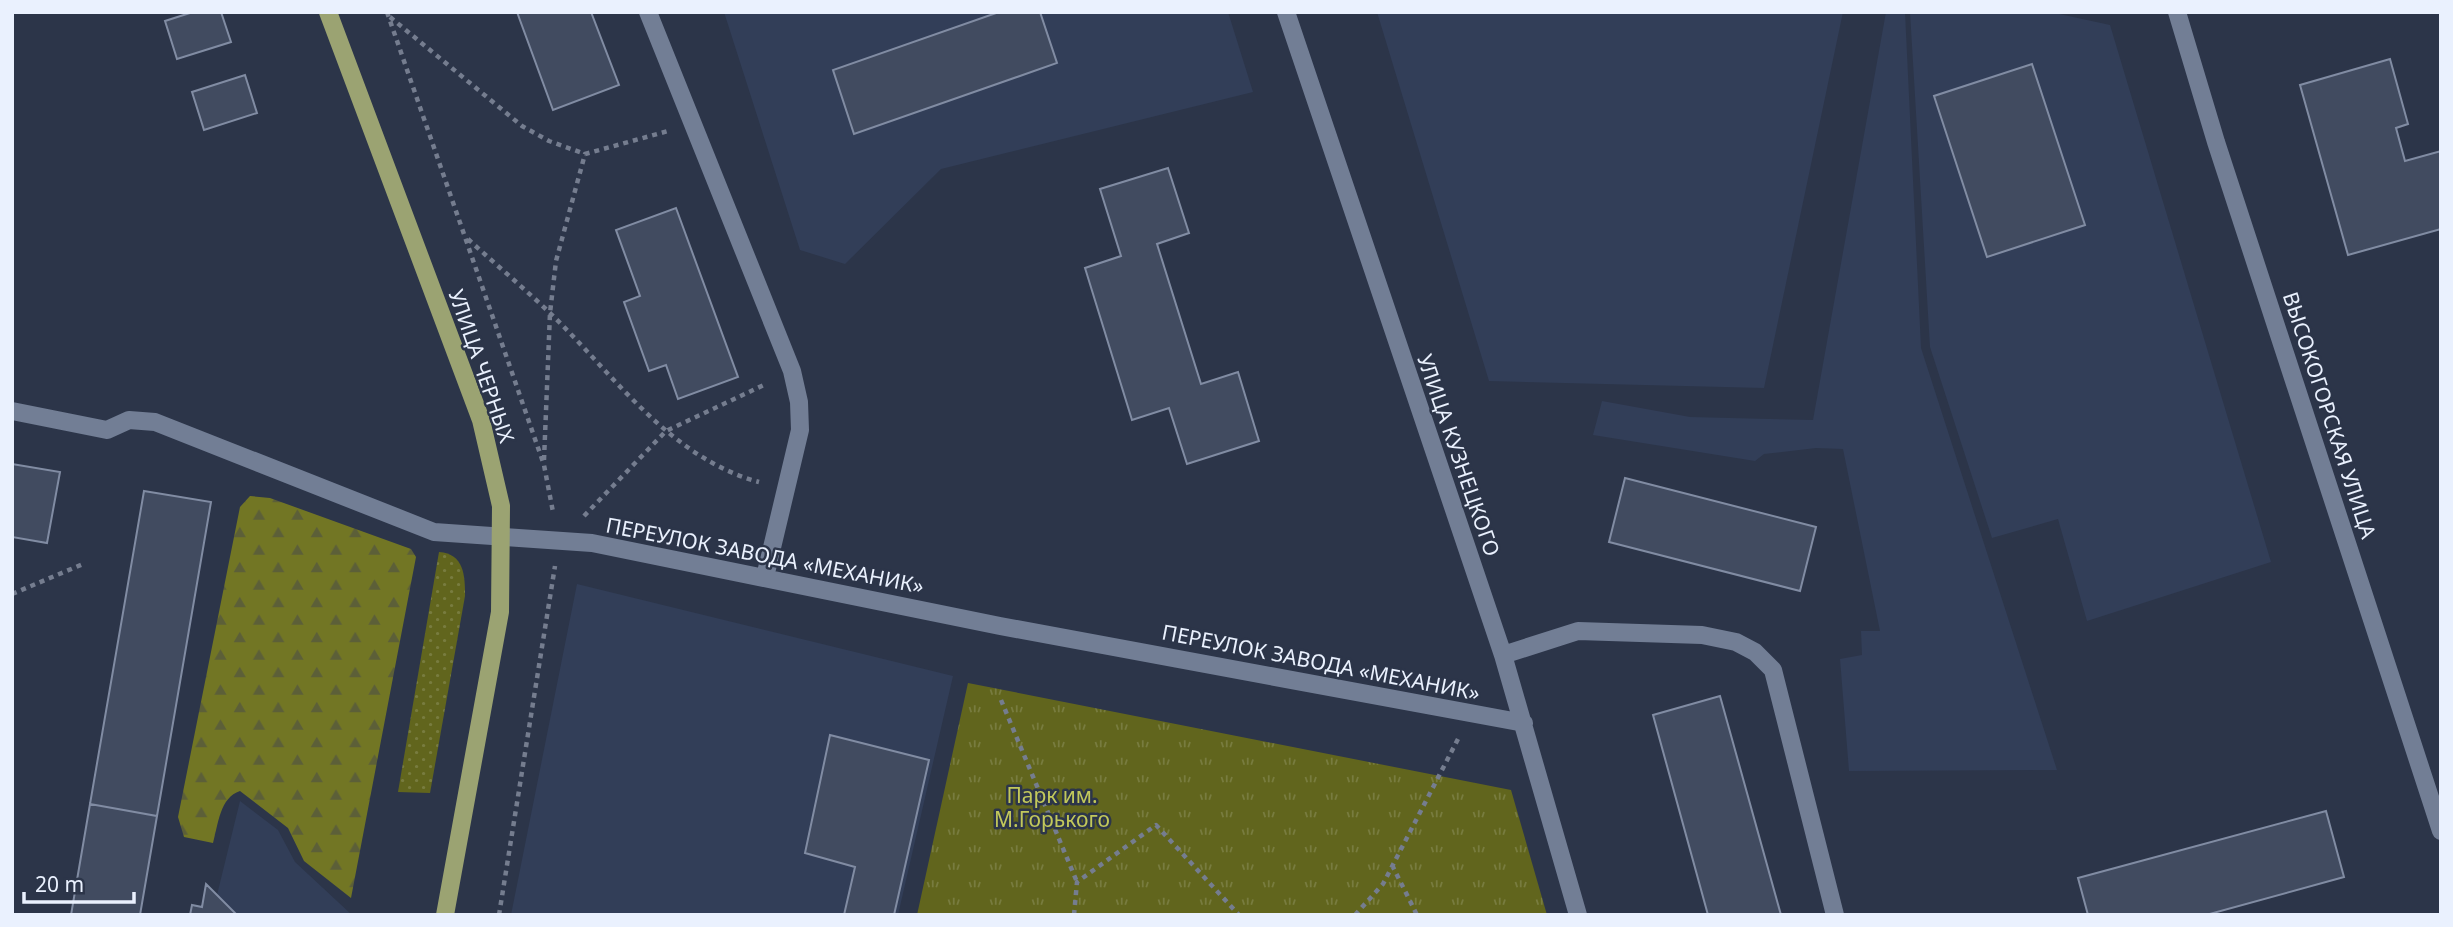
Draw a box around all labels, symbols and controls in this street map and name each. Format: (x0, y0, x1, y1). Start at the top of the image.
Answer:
street label: УЛИЦА ЧЕРНЫХ (443, 286, 522, 447)
street label: ВЫСОКОГОРСКАЯ УЛИЦА (2277, 288, 2383, 542)
street label: УЛИЦА КУЗНЕЦКОГО (1411, 350, 1507, 560)
street label: ПЕРЕУЛОК ЗАВОДА «МЕХАНИК» (604, 510, 926, 600)
street label: ПЕРЕУЛОК ЗАВОДА «МЕХАНИК» (1160, 617, 1482, 707)
park label: Парк им. М.Горького (994, 781, 1110, 833)
scale bar (24, 860, 135, 904)
text: 20 m (35, 870, 84, 898)

